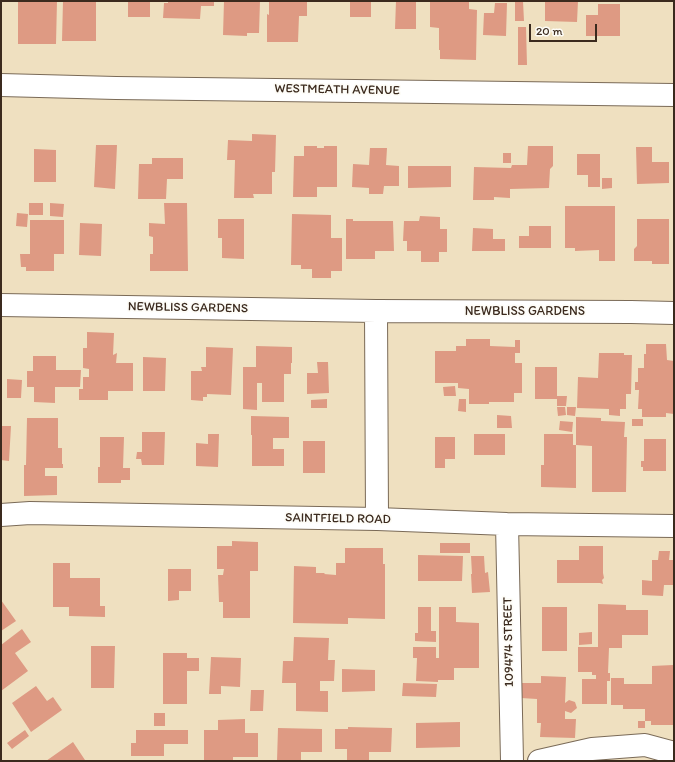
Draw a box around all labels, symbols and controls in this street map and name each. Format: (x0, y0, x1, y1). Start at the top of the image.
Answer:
scale bar (531, 16, 599, 42)
text: 20 m (536, 24, 563, 38)
street label: WESTMEATH AVENUE (274, 81, 400, 99)
street label: NEWBLISS GARDENS (128, 299, 248, 317)
street label: NEWBLISS GARDENS (465, 304, 585, 320)
street label: SAINTFIELD ROAD (285, 510, 391, 528)
street label: 109474 STREET (500, 597, 518, 687)

